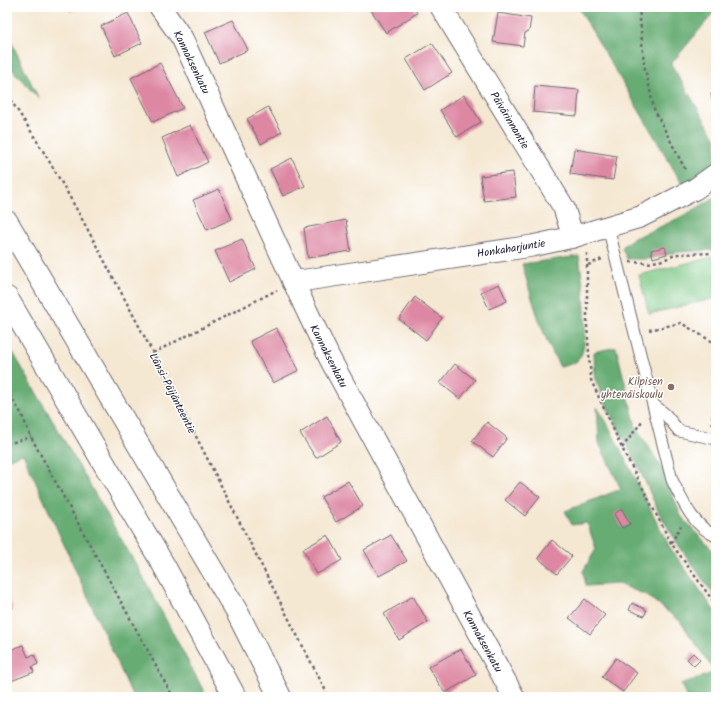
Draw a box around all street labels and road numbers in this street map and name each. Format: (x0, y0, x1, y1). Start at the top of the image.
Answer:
street label: Kannaksenkatu (168, 27, 215, 98)
street label: Päivärinnantie (485, 88, 533, 153)
street label: Honkaharjuntie (476, 235, 547, 263)
street label: Kannaksenkatu (304, 322, 352, 392)
street label: Länsi-Päijänteentie (144, 350, 200, 437)
street label: Kannaksenkatu (458, 607, 507, 677)

